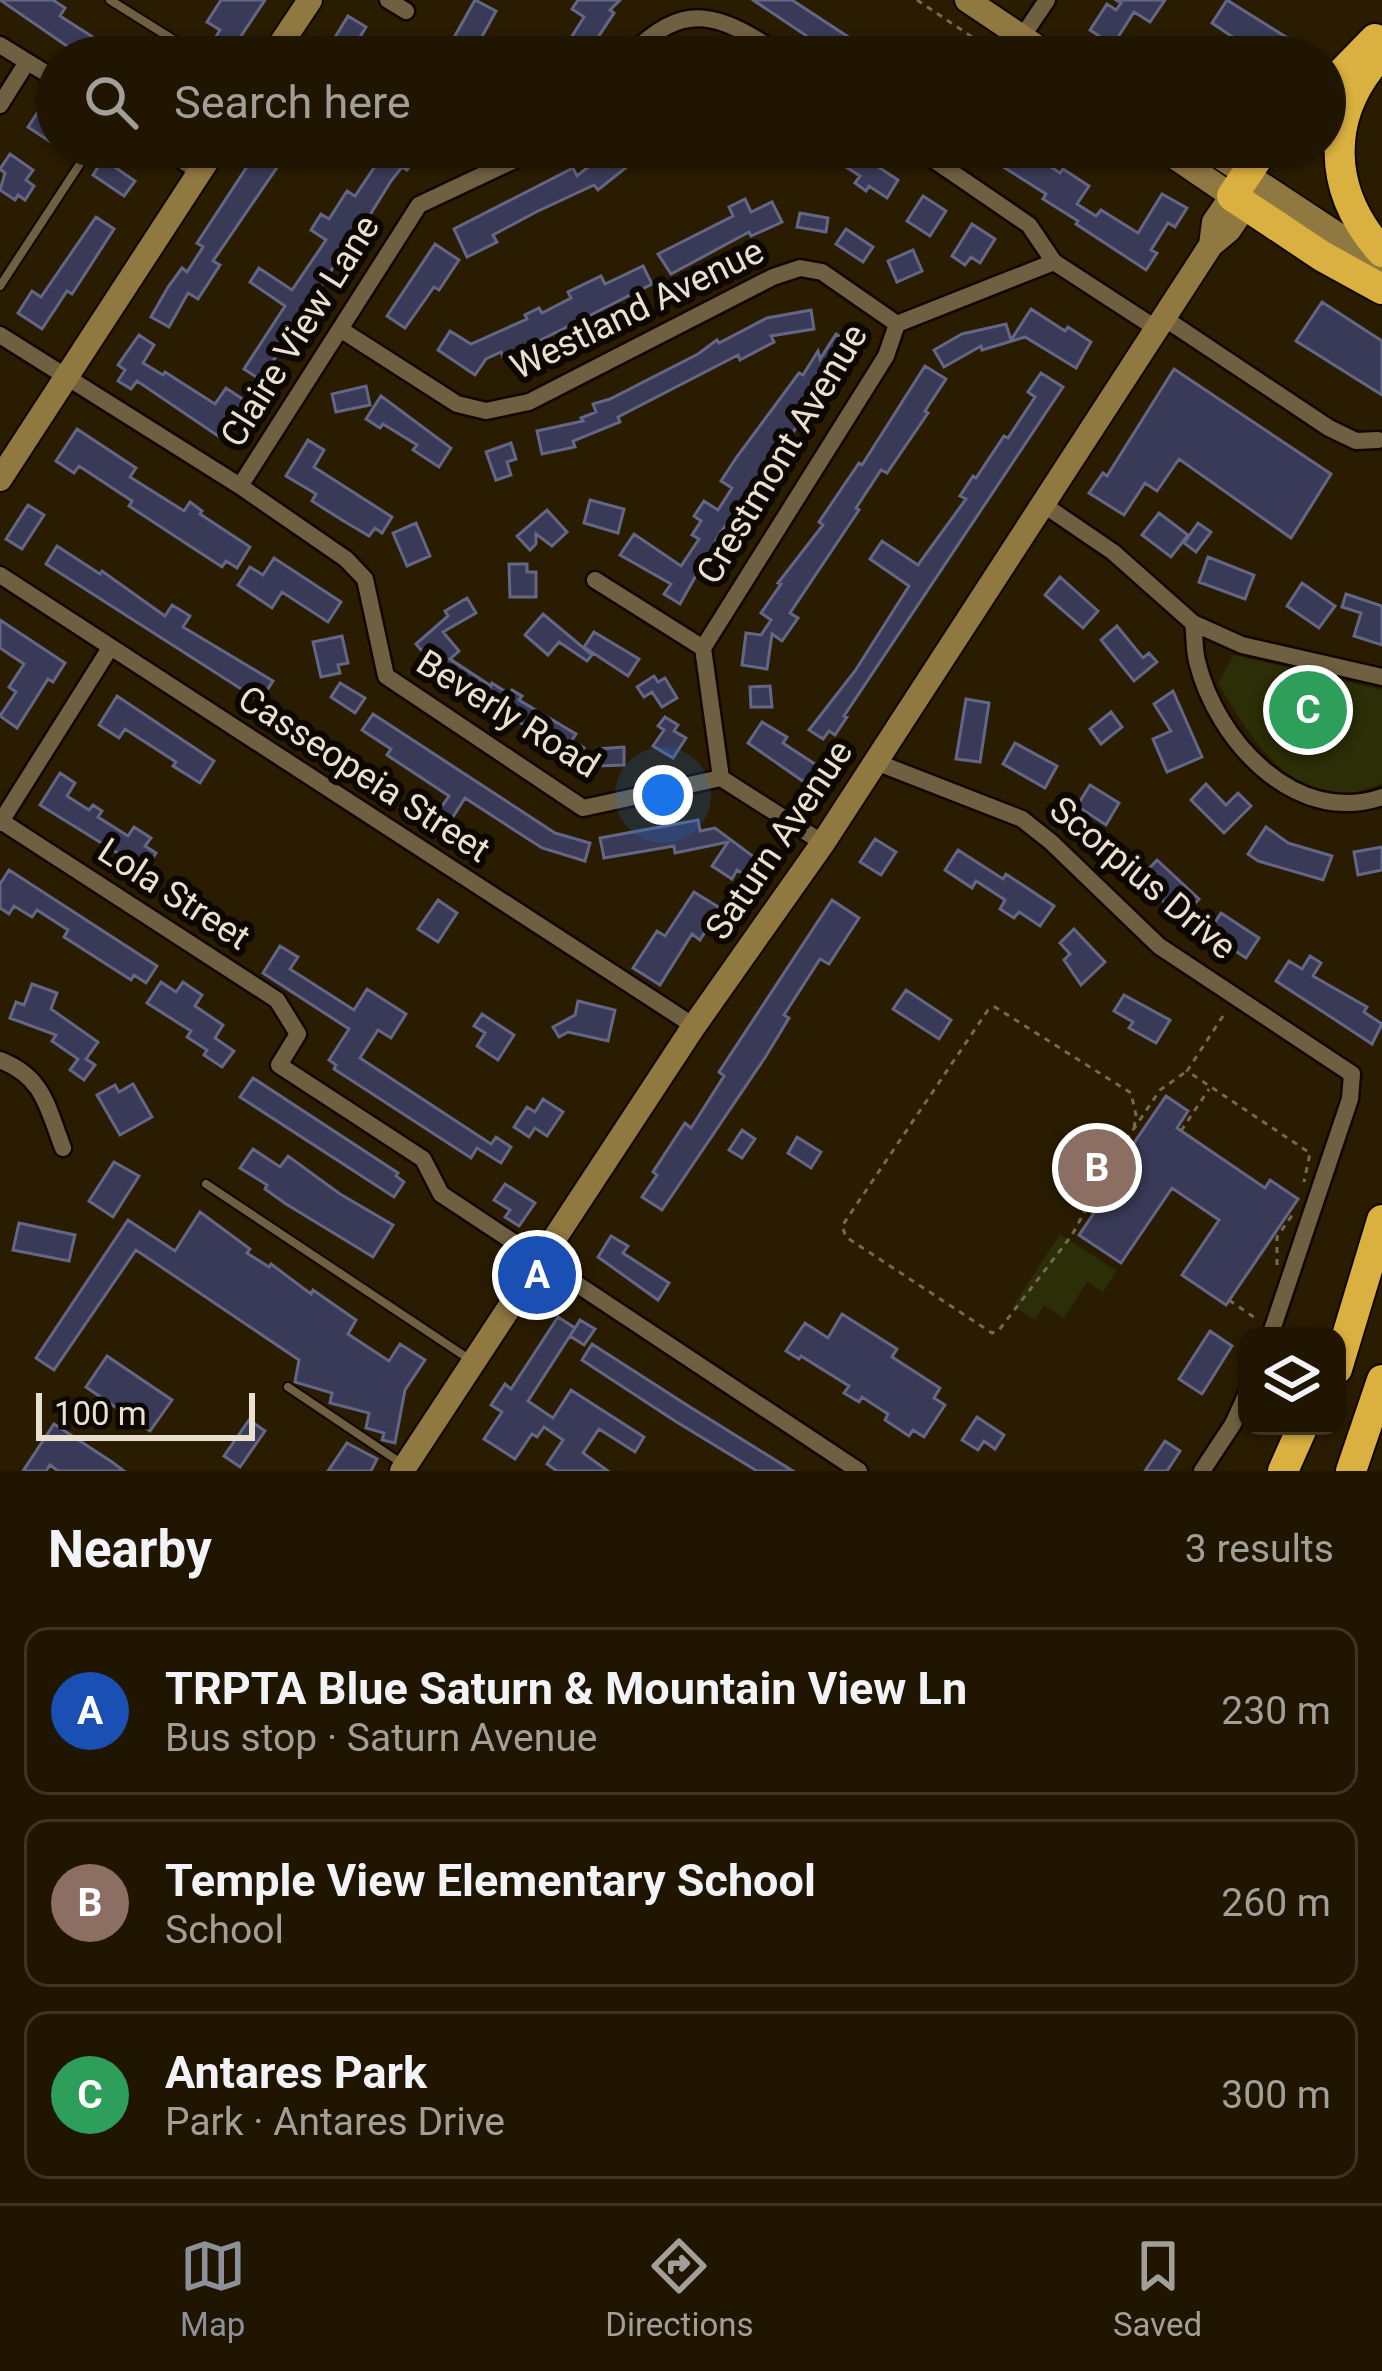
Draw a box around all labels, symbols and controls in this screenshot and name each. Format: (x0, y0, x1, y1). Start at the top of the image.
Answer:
search box (36, 36, 1346, 168)
icon: search (78, 69, 144, 135)
text: Search here (174, 76, 411, 129)
street label: Claire View Lane (212, 207, 388, 455)
street label: Westland Avenue (504, 230, 770, 388)
street label: Crestmont Avenue (688, 317, 876, 591)
street label: Beverly Road (409, 641, 607, 787)
pin: C (1269, 665, 1347, 755)
street label: Casseopeia Street (230, 677, 498, 871)
street label: Saturn Avenue (697, 732, 861, 948)
your location (633, 765, 693, 825)
street label: Scorpius Drive (1041, 788, 1245, 968)
street label: Lola Street (90, 830, 258, 958)
pin: B (1058, 1123, 1136, 1213)
pin: A (498, 1230, 576, 1320)
map controls (1238, 1327, 1346, 1435)
button: layers (1238, 1327, 1346, 1435)
scale bar (36, 1387, 255, 1440)
text: 100 m (54, 1394, 147, 1433)
text: Nearby (48, 1520, 212, 1579)
text: 3 results (1185, 1526, 1334, 1572)
text: TRPTA Blue Saturn & Mountain View Ln (165, 1662, 967, 1715)
text: A (77, 1688, 103, 1734)
text: 230 m (1221, 1688, 1331, 1734)
text: Bus stop · Saturn Avenue (165, 1715, 597, 1761)
text: Temple View Elementary School (165, 1854, 816, 1907)
text: B (78, 1880, 102, 1926)
text: 260 m (1221, 1880, 1331, 1926)
text: School (165, 1907, 284, 1953)
text: Antares Park (165, 2046, 427, 2099)
text: C (77, 2072, 103, 2118)
text: 300 m (1221, 2072, 1331, 2118)
text: Park · Antares Drive (165, 2099, 505, 2145)
tab: Map (180, 2233, 246, 2344)
tab: Directions (605, 2233, 754, 2344)
tab: Saved (1113, 2233, 1202, 2344)

